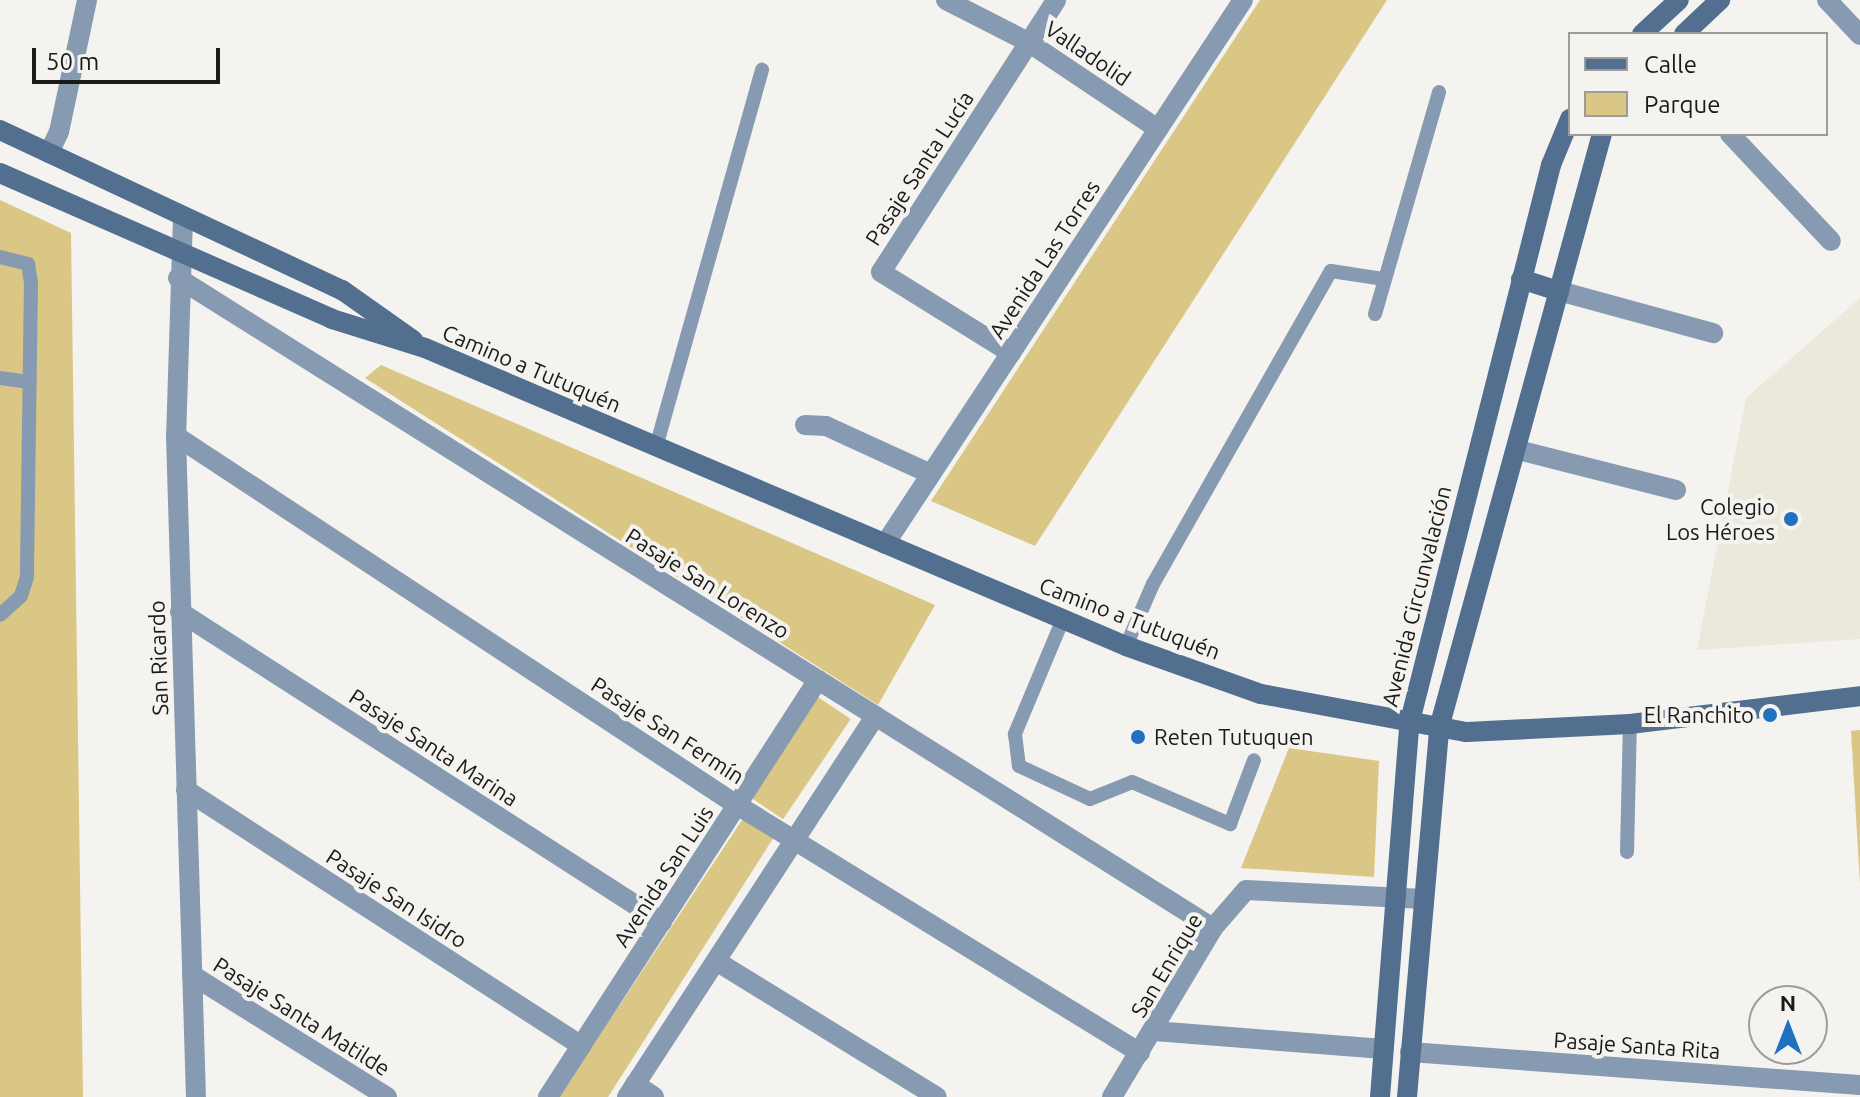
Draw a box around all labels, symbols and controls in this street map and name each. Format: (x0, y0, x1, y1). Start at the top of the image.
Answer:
street label: Valladolid (1040, 15, 1136, 91)
scale bar (36, 32, 224, 82)
legend (1568, 32, 1828, 136)
text: 50 m (46, 48, 99, 75)
text: Calle (1644, 51, 1697, 78)
street label: Pasaje Santa Lucía (859, 86, 979, 250)
text: Parque (1644, 91, 1721, 118)
street label: Avenida Las Torres (983, 175, 1105, 343)
street label: Camino a Tutuquén (439, 318, 625, 418)
street label: Avenida Circunvalación (1376, 483, 1456, 709)
place label: Colegio Los Héroes (1666, 493, 1775, 544)
marker: Colegio Los Héroes (1782, 510, 1800, 528)
street label: Pasaje San Lorenzo (621, 522, 795, 644)
street label: Camino a Tutuquén (1036, 571, 1224, 665)
street label: San Ricardo (143, 600, 173, 716)
street label: Pasaje San Fermín (587, 671, 749, 789)
street label: Pasaje Santa Marina (345, 683, 523, 811)
place label: El Ranchito (1644, 702, 1754, 728)
marker: El Ranchito (1761, 706, 1779, 724)
place label: Reten Tutuquen (1154, 724, 1314, 750)
marker: Reten Tutuquen (1129, 728, 1147, 746)
street label: Avenida San Luis (608, 800, 718, 952)
street label: Pasaje San Isidro (322, 843, 472, 953)
street label: San Enrique (1125, 908, 1207, 1022)
street label: Pasaje Santa Matilde (209, 951, 395, 1081)
north arrow (1748, 985, 1828, 1065)
text: N (1780, 990, 1796, 1015)
street label: Pasaje Santa Rita (1553, 1026, 1721, 1064)

